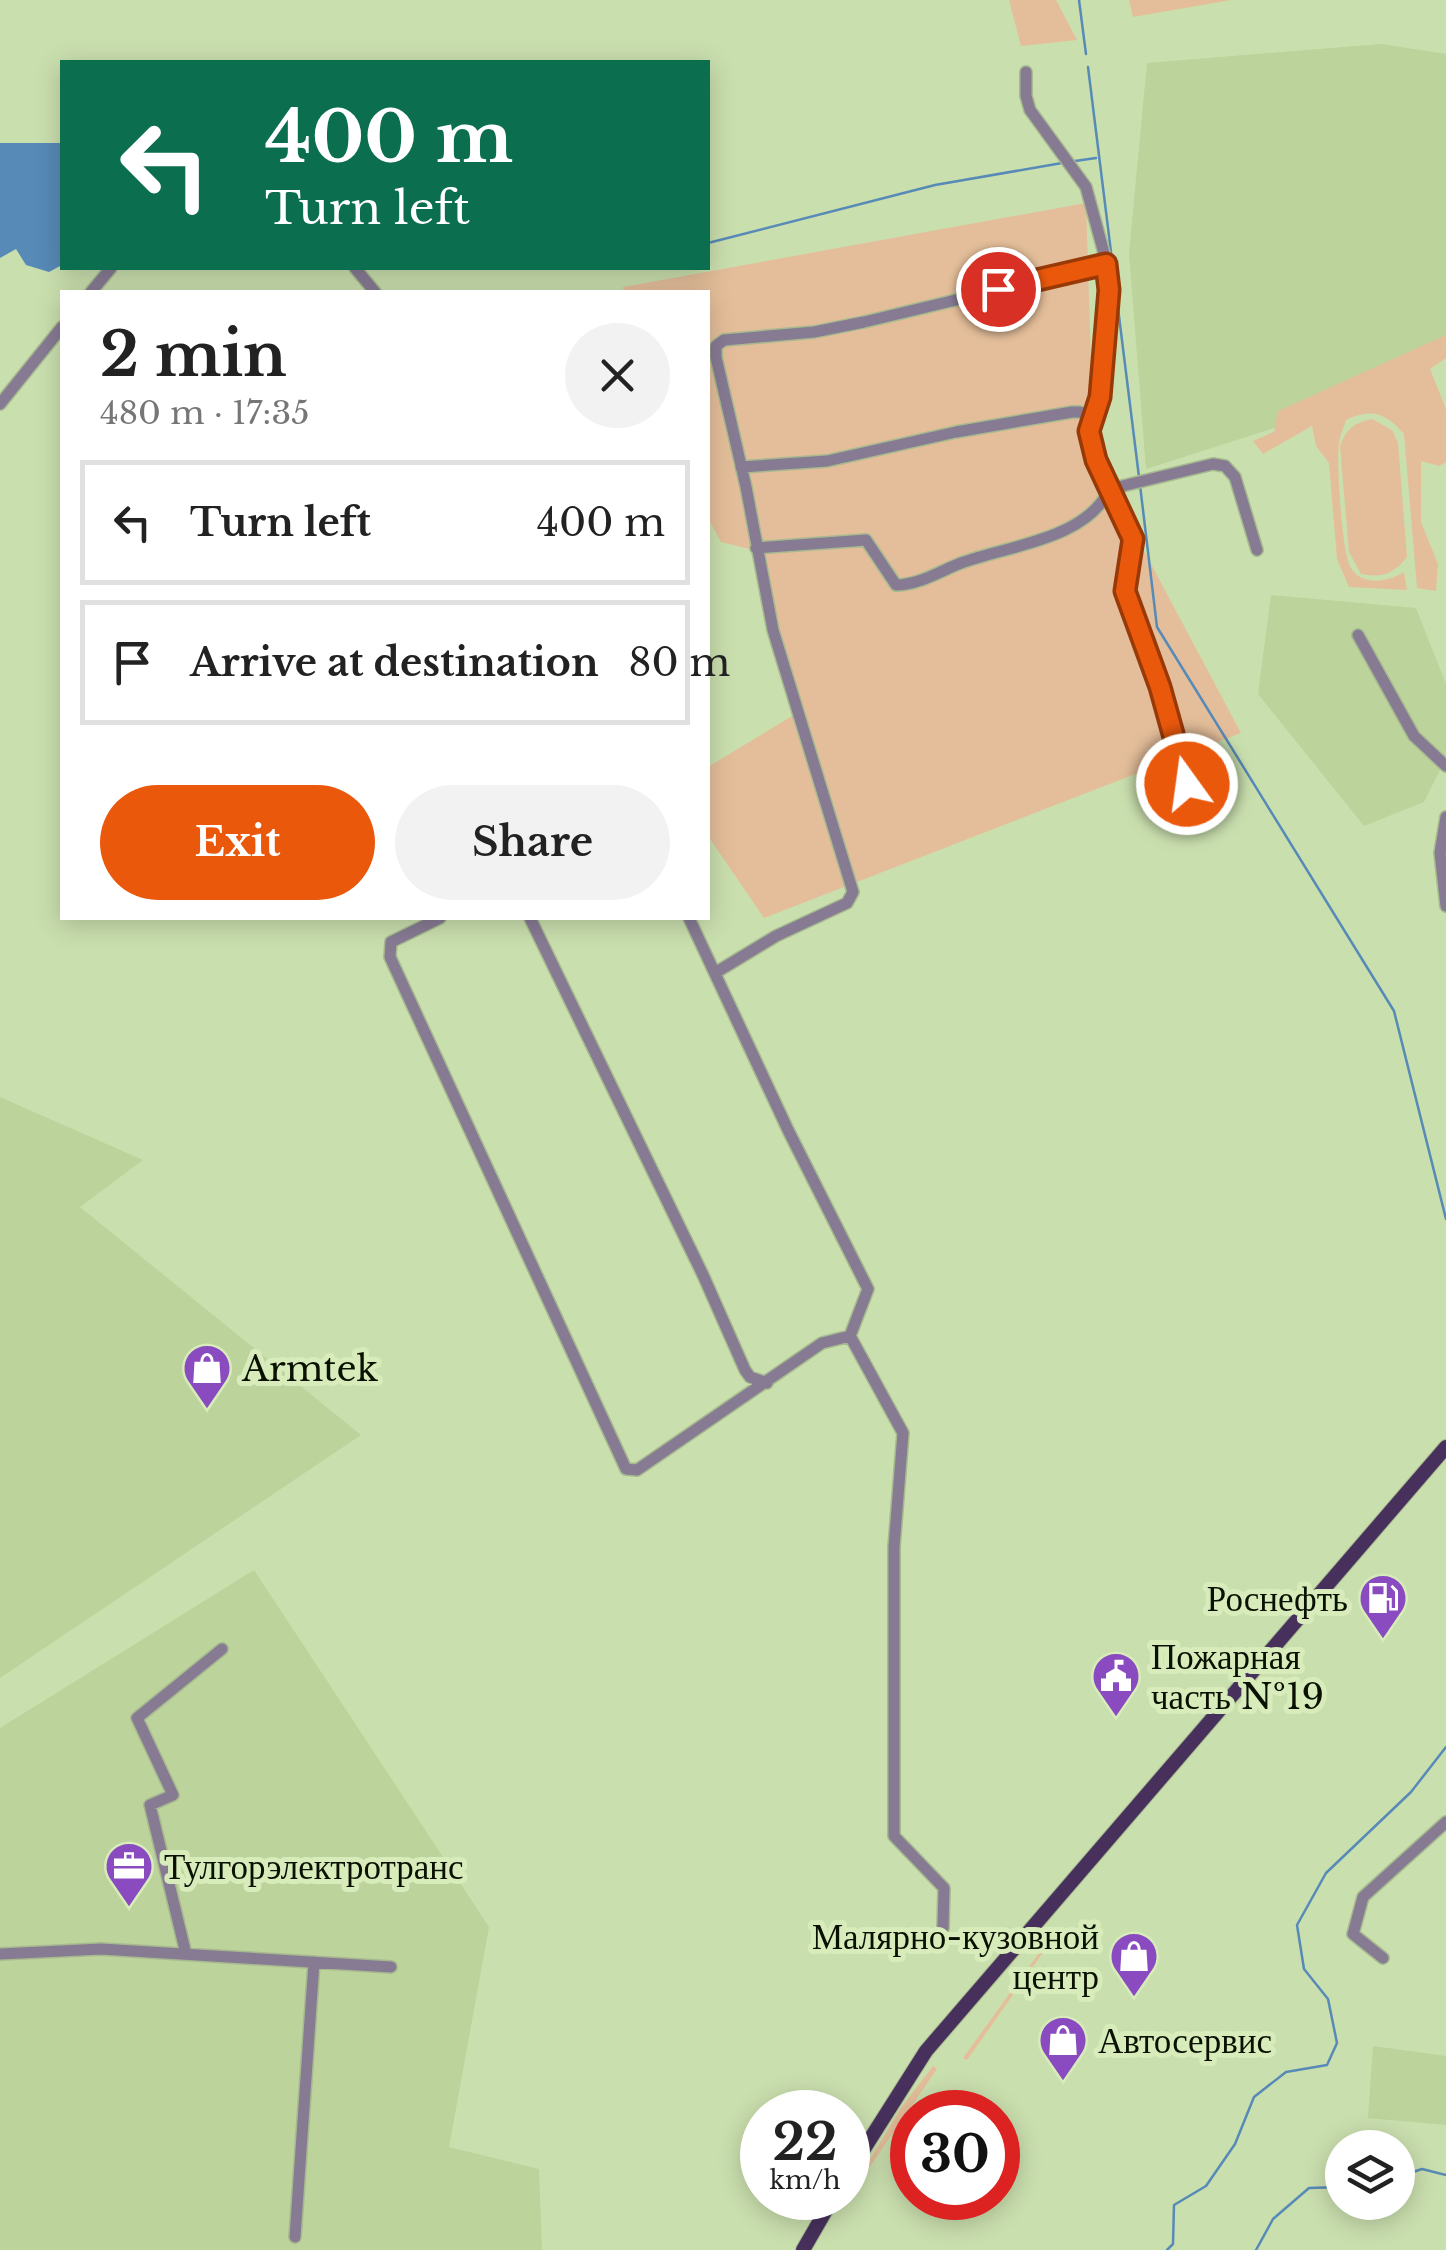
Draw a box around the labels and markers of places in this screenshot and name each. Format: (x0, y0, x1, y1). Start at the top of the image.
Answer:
pin (956, 247, 1041, 332)
shop icon: Armtek (181, 1342, 233, 1410)
place label: Armtek (241, 1347, 379, 1390)
fuel station icon: Роснефть (1357, 1572, 1409, 1640)
place label: Роснефть (1207, 1577, 1348, 1620)
place label: Пожарная часть №19 (1151, 1635, 1324, 1718)
public building icon: Пожарная часть №19 (1090, 1650, 1142, 1718)
office icon: Тулгорэлектротранс (103, 1840, 155, 1908)
place label: Тулгорэлектротранс (164, 1845, 464, 1888)
place label: Малярно-кузовной центр (812, 1915, 1099, 1998)
shop icon: Малярно-кузовной центр (1108, 1930, 1160, 1998)
shop icon: Автосервис (1037, 2014, 1089, 2082)
place label: Автосервис (1098, 2019, 1272, 2062)

